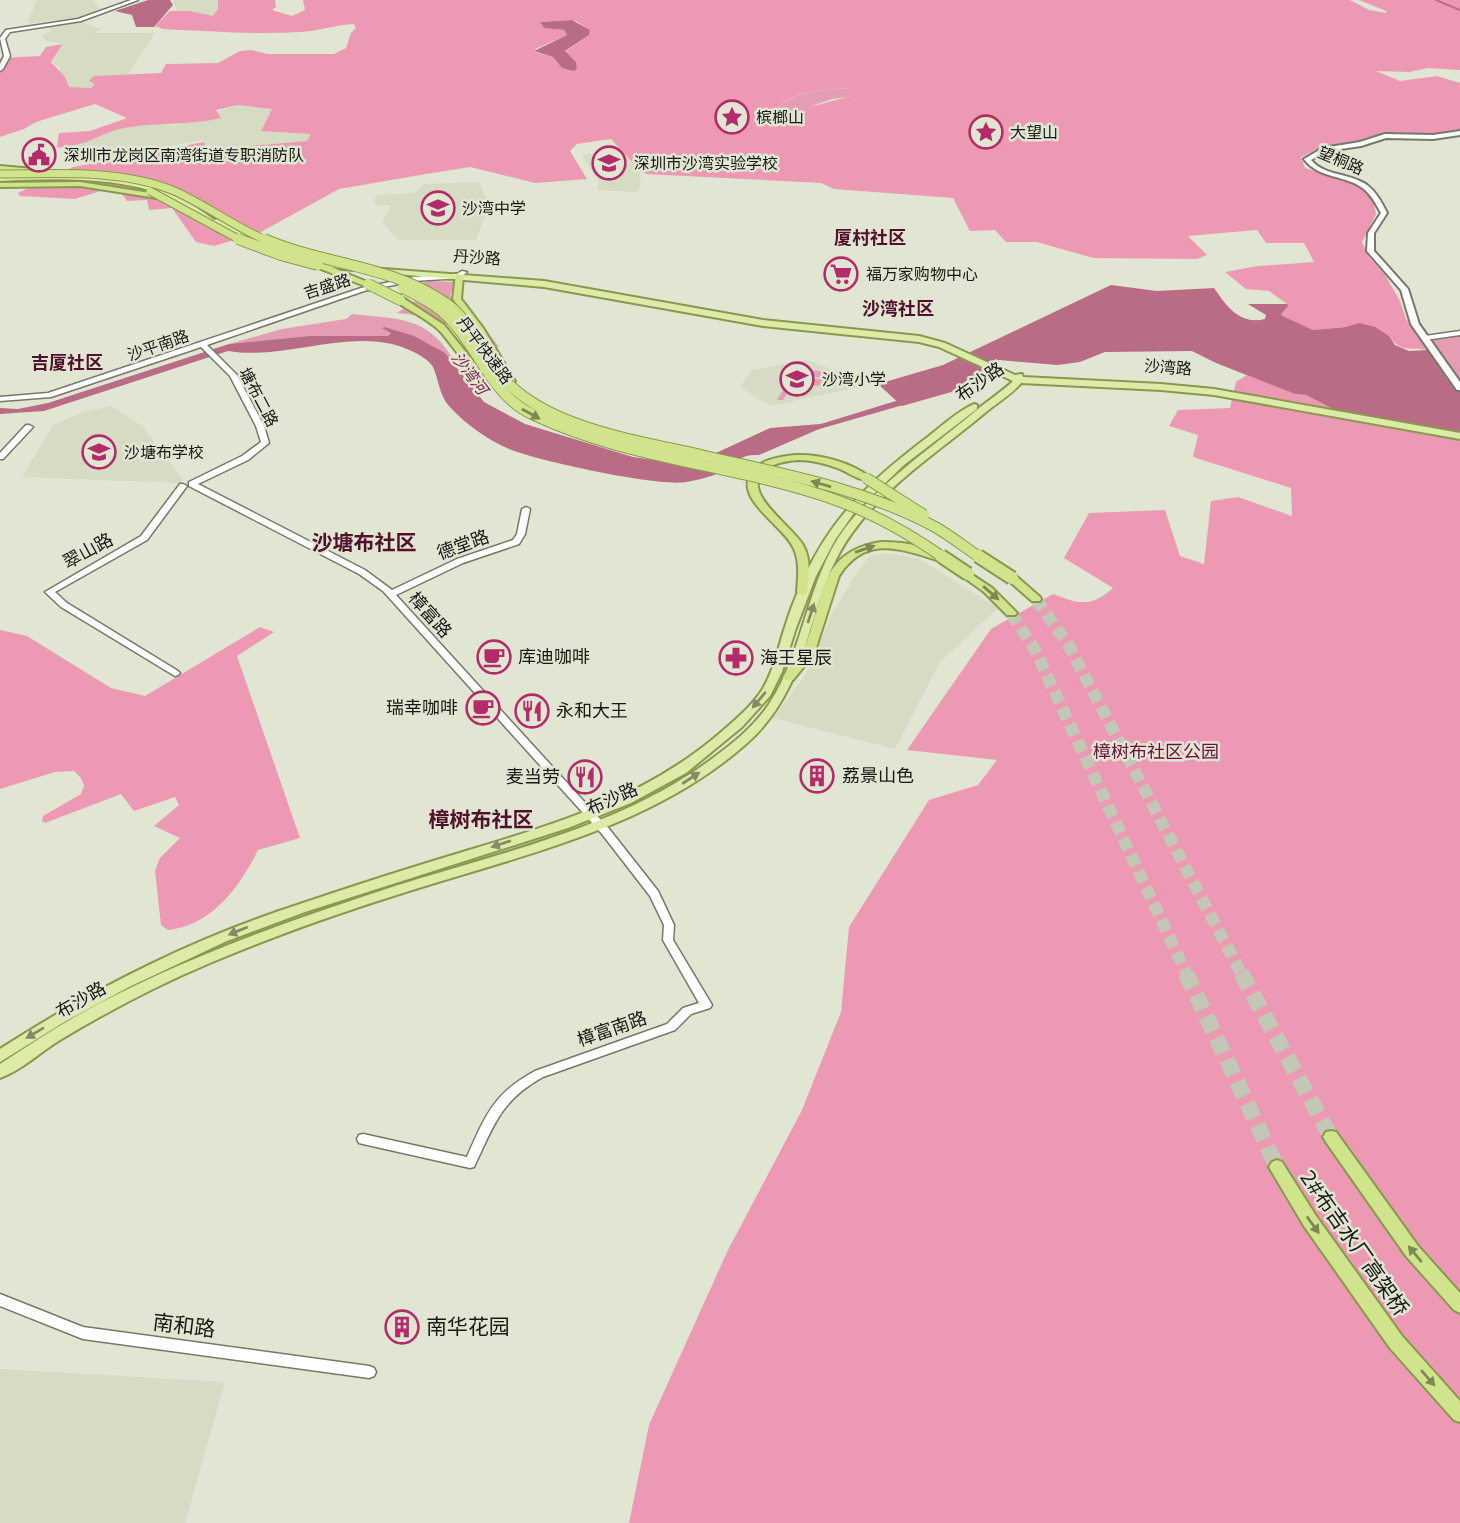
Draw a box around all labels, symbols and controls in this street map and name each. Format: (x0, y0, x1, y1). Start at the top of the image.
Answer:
place icon: 槟榔山 (713, 98, 751, 136)
place label: 槟榔山 (756, 107, 804, 127)
place icon: 大望山 (967, 113, 1005, 151)
place label: 大望山 (1010, 122, 1058, 142)
public building icon: 深圳市龙岗区南湾街道专职消防队 (20, 136, 58, 174)
street label: 望桐路 (1315, 141, 1367, 179)
school or university icon: 深圳市沙湾实验学校 (590, 144, 628, 182)
place label: 深圳市龙岗区南湾街道专职消防队 (64, 145, 304, 165)
place label: 深圳市沙湾实验学校 (634, 153, 778, 173)
school or university icon: 沙湾中学 (419, 189, 457, 227)
place label: 沙湾中学 (462, 198, 526, 218)
district label: 厦村社区 (834, 226, 906, 249)
street label: 丹沙路 (452, 245, 502, 269)
supermarket icon: 福万家购物中心 (822, 255, 860, 293)
place label: 福万家购物中心 (866, 264, 978, 284)
street label: 吉盛路 (301, 269, 353, 303)
district label: 沙湾社区 (862, 297, 934, 320)
street label: 丹平快速路 (453, 312, 517, 388)
street label: 沙平南路 (124, 325, 192, 365)
water label: 沙湾河 (448, 348, 494, 401)
district label: 吉厦社区 (31, 351, 103, 374)
street label: 沙湾路 (1143, 355, 1193, 379)
street label: 布沙路 (951, 357, 1008, 406)
school or university icon: 沙湾小学 (778, 360, 816, 398)
street label: 塘布二路 (235, 364, 283, 430)
place label: 沙湾小学 (822, 369, 886, 389)
one-way arrow (522, 407, 542, 419)
school or university icon: 沙塘布学校 (80, 433, 118, 471)
place label: 沙塘布学校 (124, 442, 204, 462)
one-way arrow (809, 478, 831, 489)
street label: 德堂路 (434, 524, 492, 565)
street label: 翠山路 (59, 527, 117, 574)
district label: 沙塘布社区 (312, 529, 417, 555)
one-way arrow (855, 543, 876, 554)
one-way arrow (982, 585, 999, 600)
street label: 樟富路 (404, 587, 457, 642)
one-way arrow (806, 602, 817, 623)
cafe icon: 库迪咖啡 (475, 638, 513, 676)
pharmacy icon: 海王星辰 (717, 639, 755, 677)
place label: 库迪咖啡 (518, 645, 590, 668)
place label: 海王星辰 (760, 646, 832, 669)
cafe icon: 瑞幸咖啡 (464, 689, 502, 727)
one-way arrow (751, 691, 767, 709)
restaurant icon: 永和大王 (513, 692, 551, 730)
place label: 瑞幸咖啡 (386, 696, 458, 719)
place label: 永和大王 (556, 699, 628, 722)
park label: 樟树布社区公园 (1093, 740, 1219, 763)
building icon: 荔景山色 (798, 757, 836, 795)
restaurant icon: 麦当劳 (566, 758, 604, 796)
place label: 荔景山色 (842, 764, 914, 787)
place label: 麦当劳 (506, 765, 560, 788)
one-way arrow (681, 772, 700, 785)
street label: 布沙路 (582, 777, 641, 820)
district label: 樟树布社区 (429, 806, 534, 832)
one-way arrow (490, 839, 511, 850)
one-way arrow (228, 926, 249, 937)
street label: 布沙路 (52, 976, 110, 1023)
street label: 樟富南路 (574, 1006, 650, 1051)
one-way arrow (26, 1027, 45, 1040)
street label: 2#布吉水厂高架桥 (1295, 1164, 1415, 1320)
one-way arrow (1306, 1216, 1320, 1234)
one-way arrow (1408, 1245, 1423, 1262)
street label: 南和路 (151, 1308, 217, 1342)
building icon: 南华花园 (383, 1308, 421, 1346)
place label: 南华花园 (426, 1313, 510, 1339)
one-way arrow (1420, 1369, 1436, 1387)

